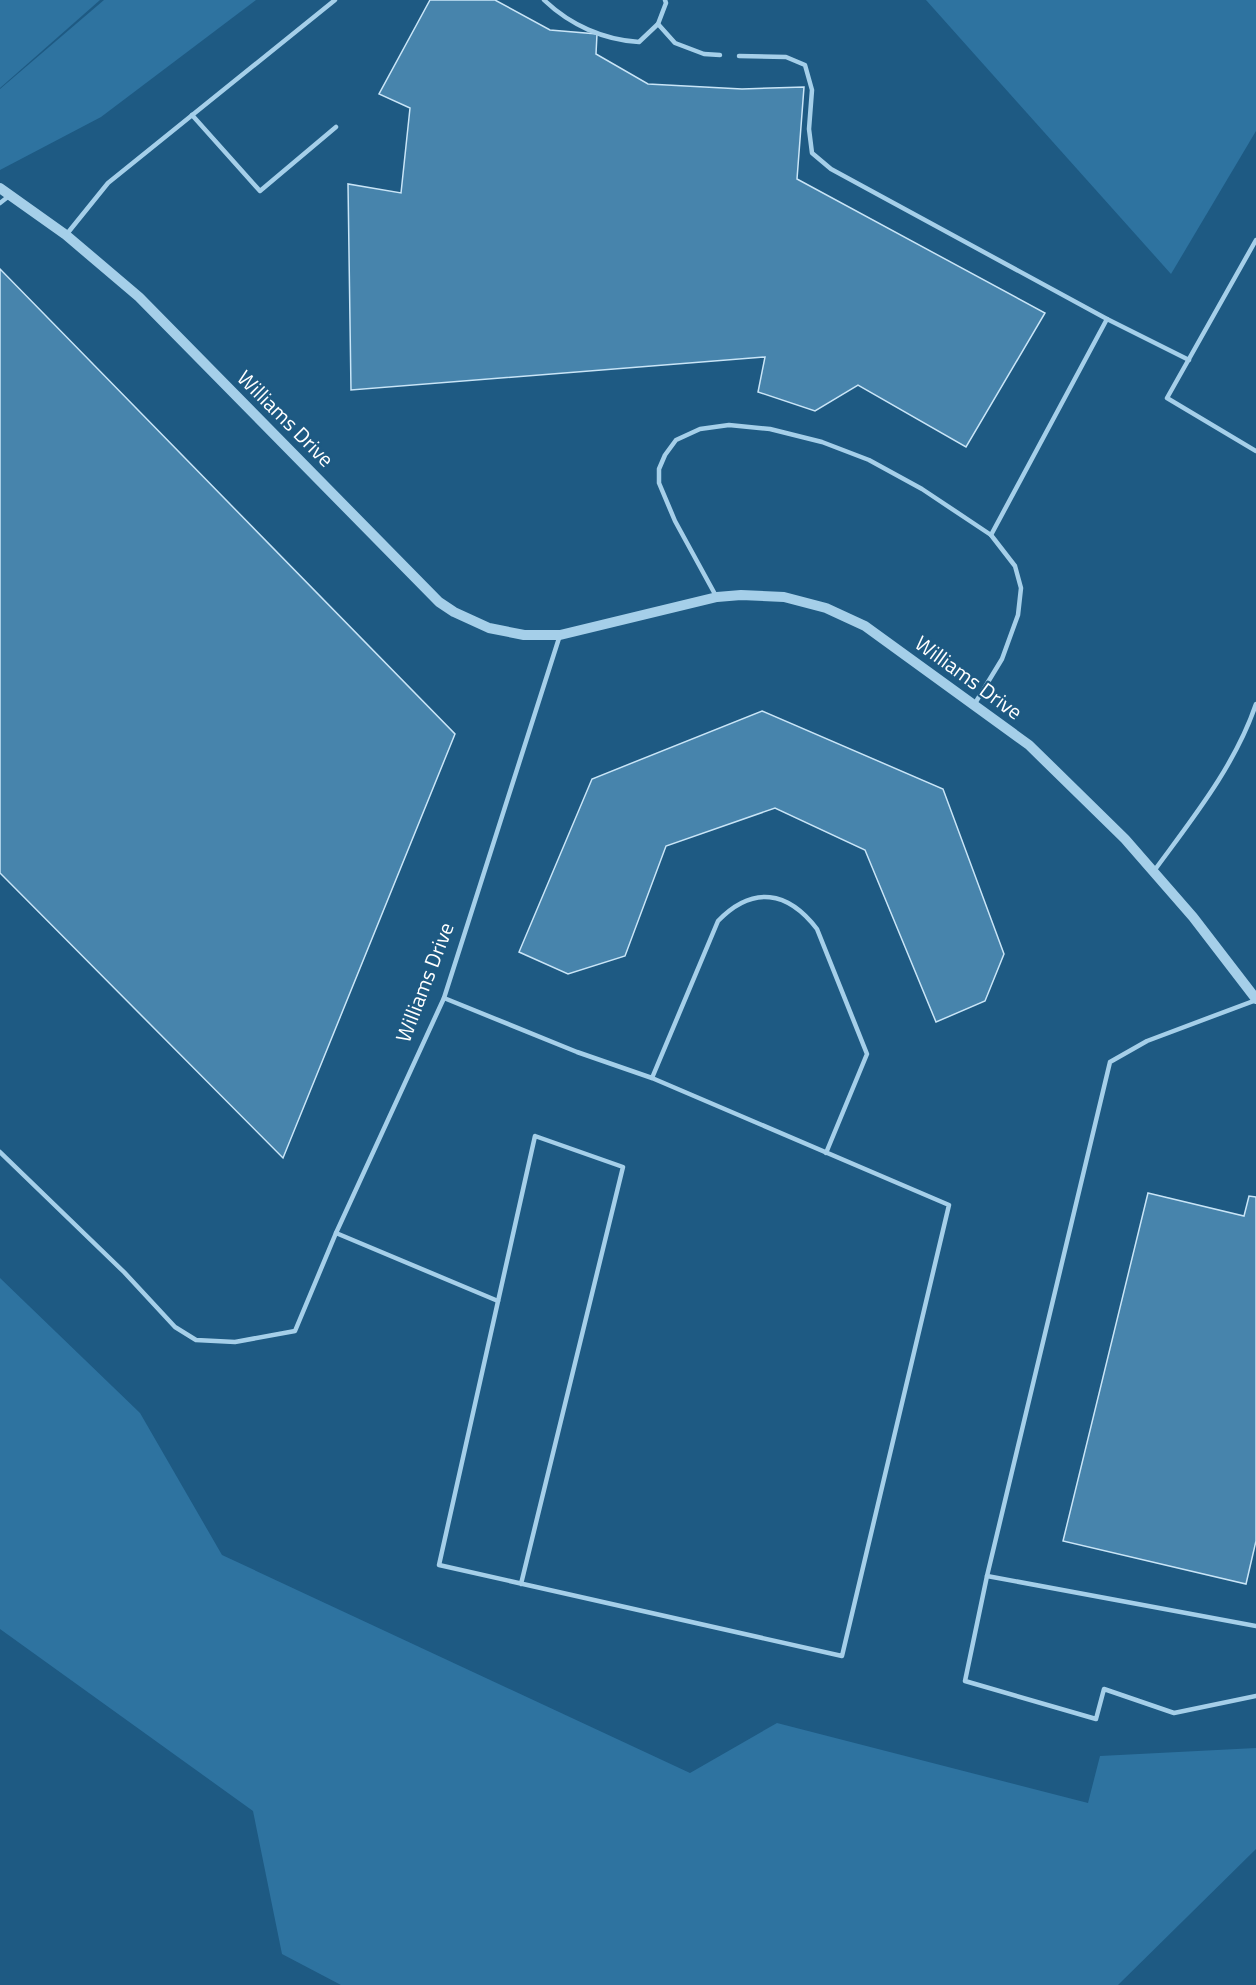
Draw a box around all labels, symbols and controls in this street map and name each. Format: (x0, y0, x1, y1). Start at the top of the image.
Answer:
street label: Williams Drive (230, 362, 342, 474)
street label: Williams Drive (909, 627, 1029, 727)
street label: Williams Drive (387, 917, 461, 1047)

